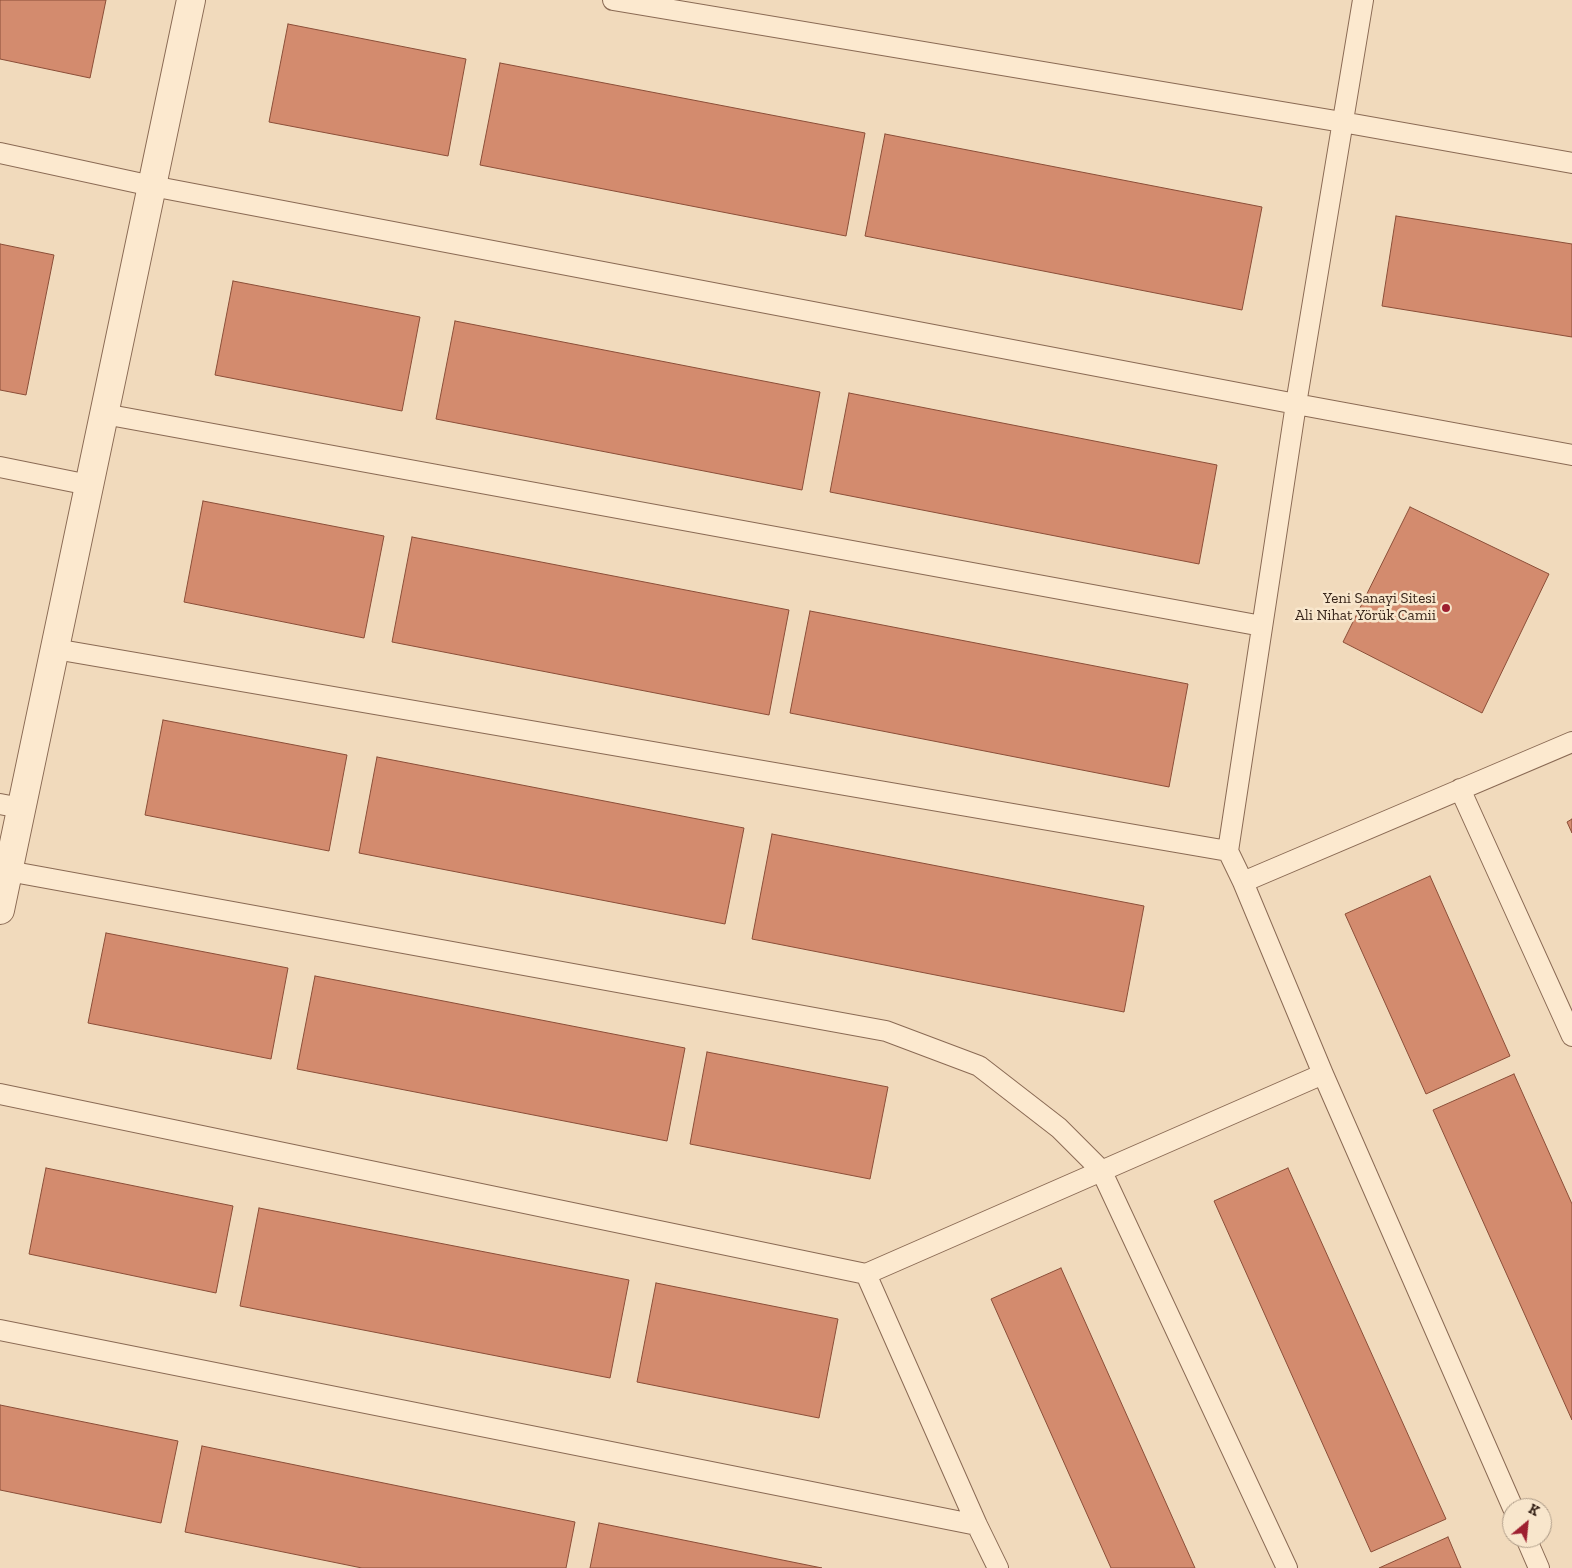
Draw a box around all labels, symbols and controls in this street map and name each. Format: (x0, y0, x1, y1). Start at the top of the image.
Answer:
place label: Yeni Sanayi Sitesi Ali Nihat Yörük Camii (1295, 590, 1436, 625)
marker: Yeni Sanayi Sitesi Ali Nihat Yörük Camii (1440, 602, 1452, 614)
north arrow (1502, 1498, 1552, 1548)
text: K (1526, 1500, 1542, 1520)

